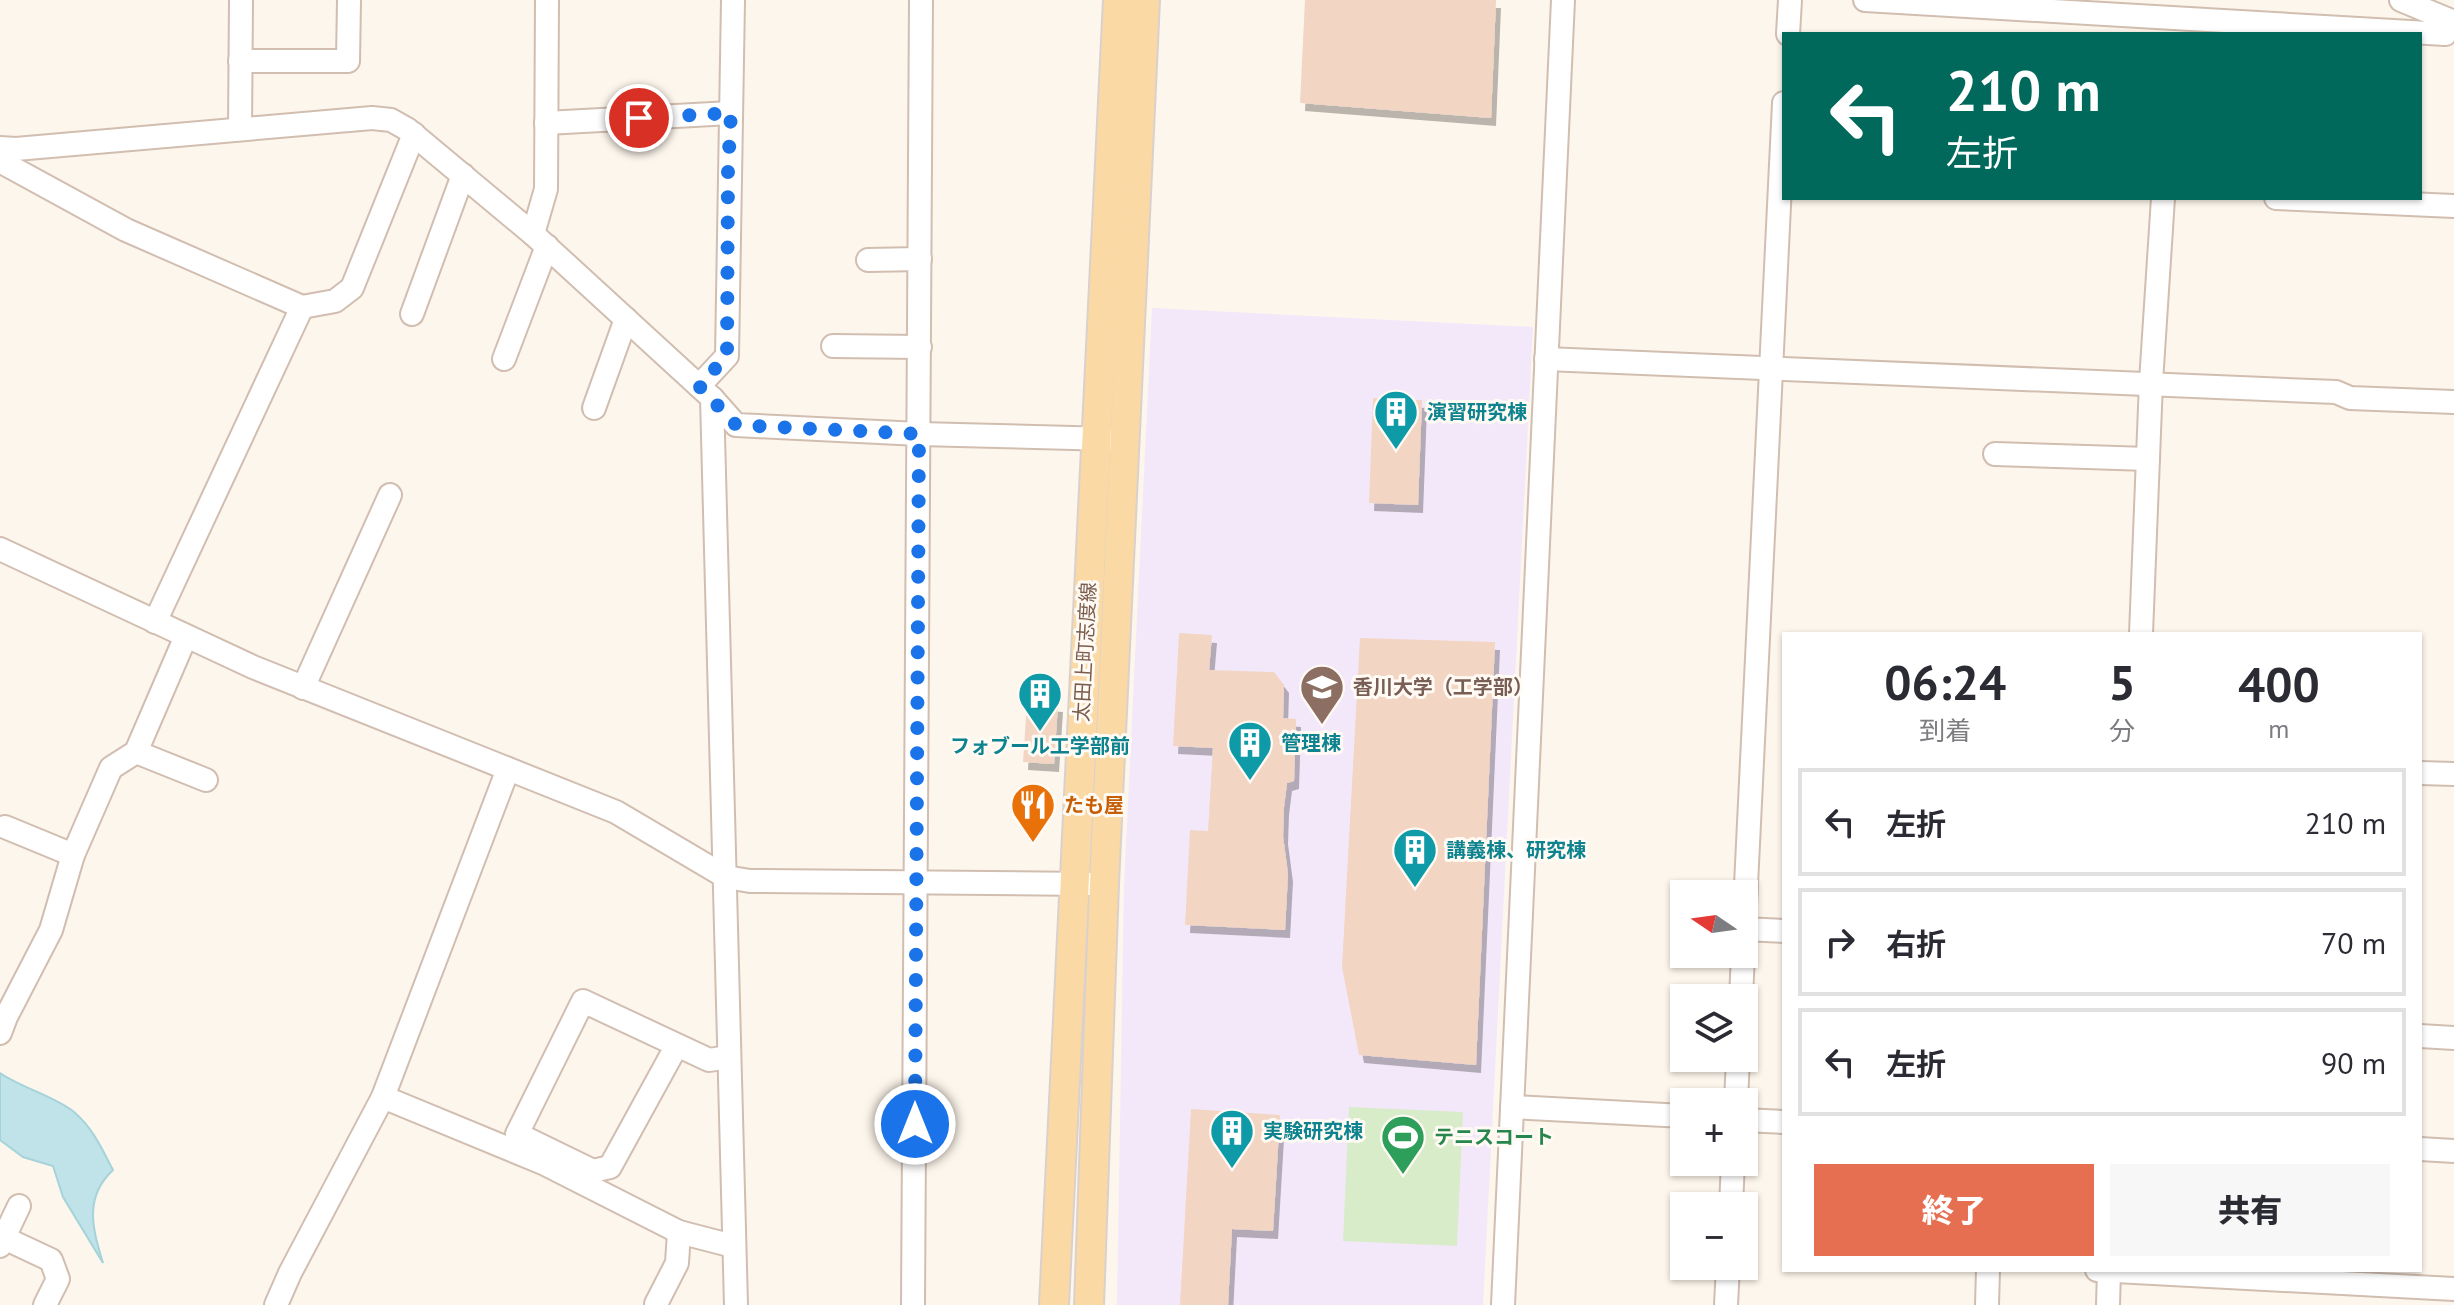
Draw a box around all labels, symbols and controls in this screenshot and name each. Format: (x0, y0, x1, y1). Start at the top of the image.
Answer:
text: 210 m (1946, 54, 2101, 126)
icon: left (1814, 64, 1918, 168)
pin (605, 84, 673, 152)
icon: arrive (617, 96, 661, 140)
text: 左折 (1946, 129, 2018, 176)
building icon: 演習研究棟 (1372, 388, 1420, 451)
place label: 演習研究棟 (1427, 399, 1527, 425)
street label: 太田上町志度線 (1068, 581, 1102, 723)
text: 06:24 (1884, 651, 2006, 713)
text: 5 (2108, 651, 2136, 713)
text: 400 (2238, 653, 2320, 715)
school or university icon: 香川大学（工学部） (1298, 663, 1346, 726)
building icon: フォブール工学部前 (1016, 670, 1064, 733)
place label: 香川大学（工学部） (1353, 674, 1533, 700)
text: m (2268, 712, 2289, 745)
text: 到着 (1919, 714, 1971, 747)
text: 分 (2109, 714, 2135, 747)
building icon: 管理棟 (1226, 719, 1274, 782)
place label: 管理棟 (1281, 730, 1341, 756)
place label: フォブール工学部前 (950, 733, 1130, 759)
restaurant icon: たも屋 (1009, 781, 1057, 844)
place label: たも屋 (1064, 792, 1124, 818)
icon: left (1818, 800, 1862, 844)
text: 210 m (2305, 803, 2386, 842)
text: 左折 (1886, 804, 1946, 843)
building icon: 講義棟、研究棟 (1391, 826, 1439, 889)
place label: 講義棟、研究棟 (1446, 837, 1586, 863)
north arrow (1670, 880, 1758, 968)
map controls (1670, 880, 1758, 1280)
icon: right (1818, 920, 1862, 964)
text: 70 m (2321, 923, 2386, 962)
text: 右折 (1886, 924, 1946, 963)
button: layers (1670, 984, 1758, 1072)
icon: left (1818, 1040, 1862, 1084)
text: 90 m (2321, 1043, 2386, 1082)
text: 左折 (1886, 1044, 1946, 1083)
position arrow (873, 1082, 957, 1166)
button: + (1670, 1088, 1758, 1176)
building icon: 実験研究棟 (1208, 1107, 1256, 1170)
sports icon: テニスコート (1379, 1113, 1427, 1176)
place label: 実験研究棟 (1263, 1118, 1363, 1144)
place label: テニスコート (1434, 1124, 1554, 1150)
button: 終了 (1814, 1164, 2094, 1256)
button: 共有 (2110, 1164, 2390, 1256)
button: − (1670, 1192, 1758, 1280)

